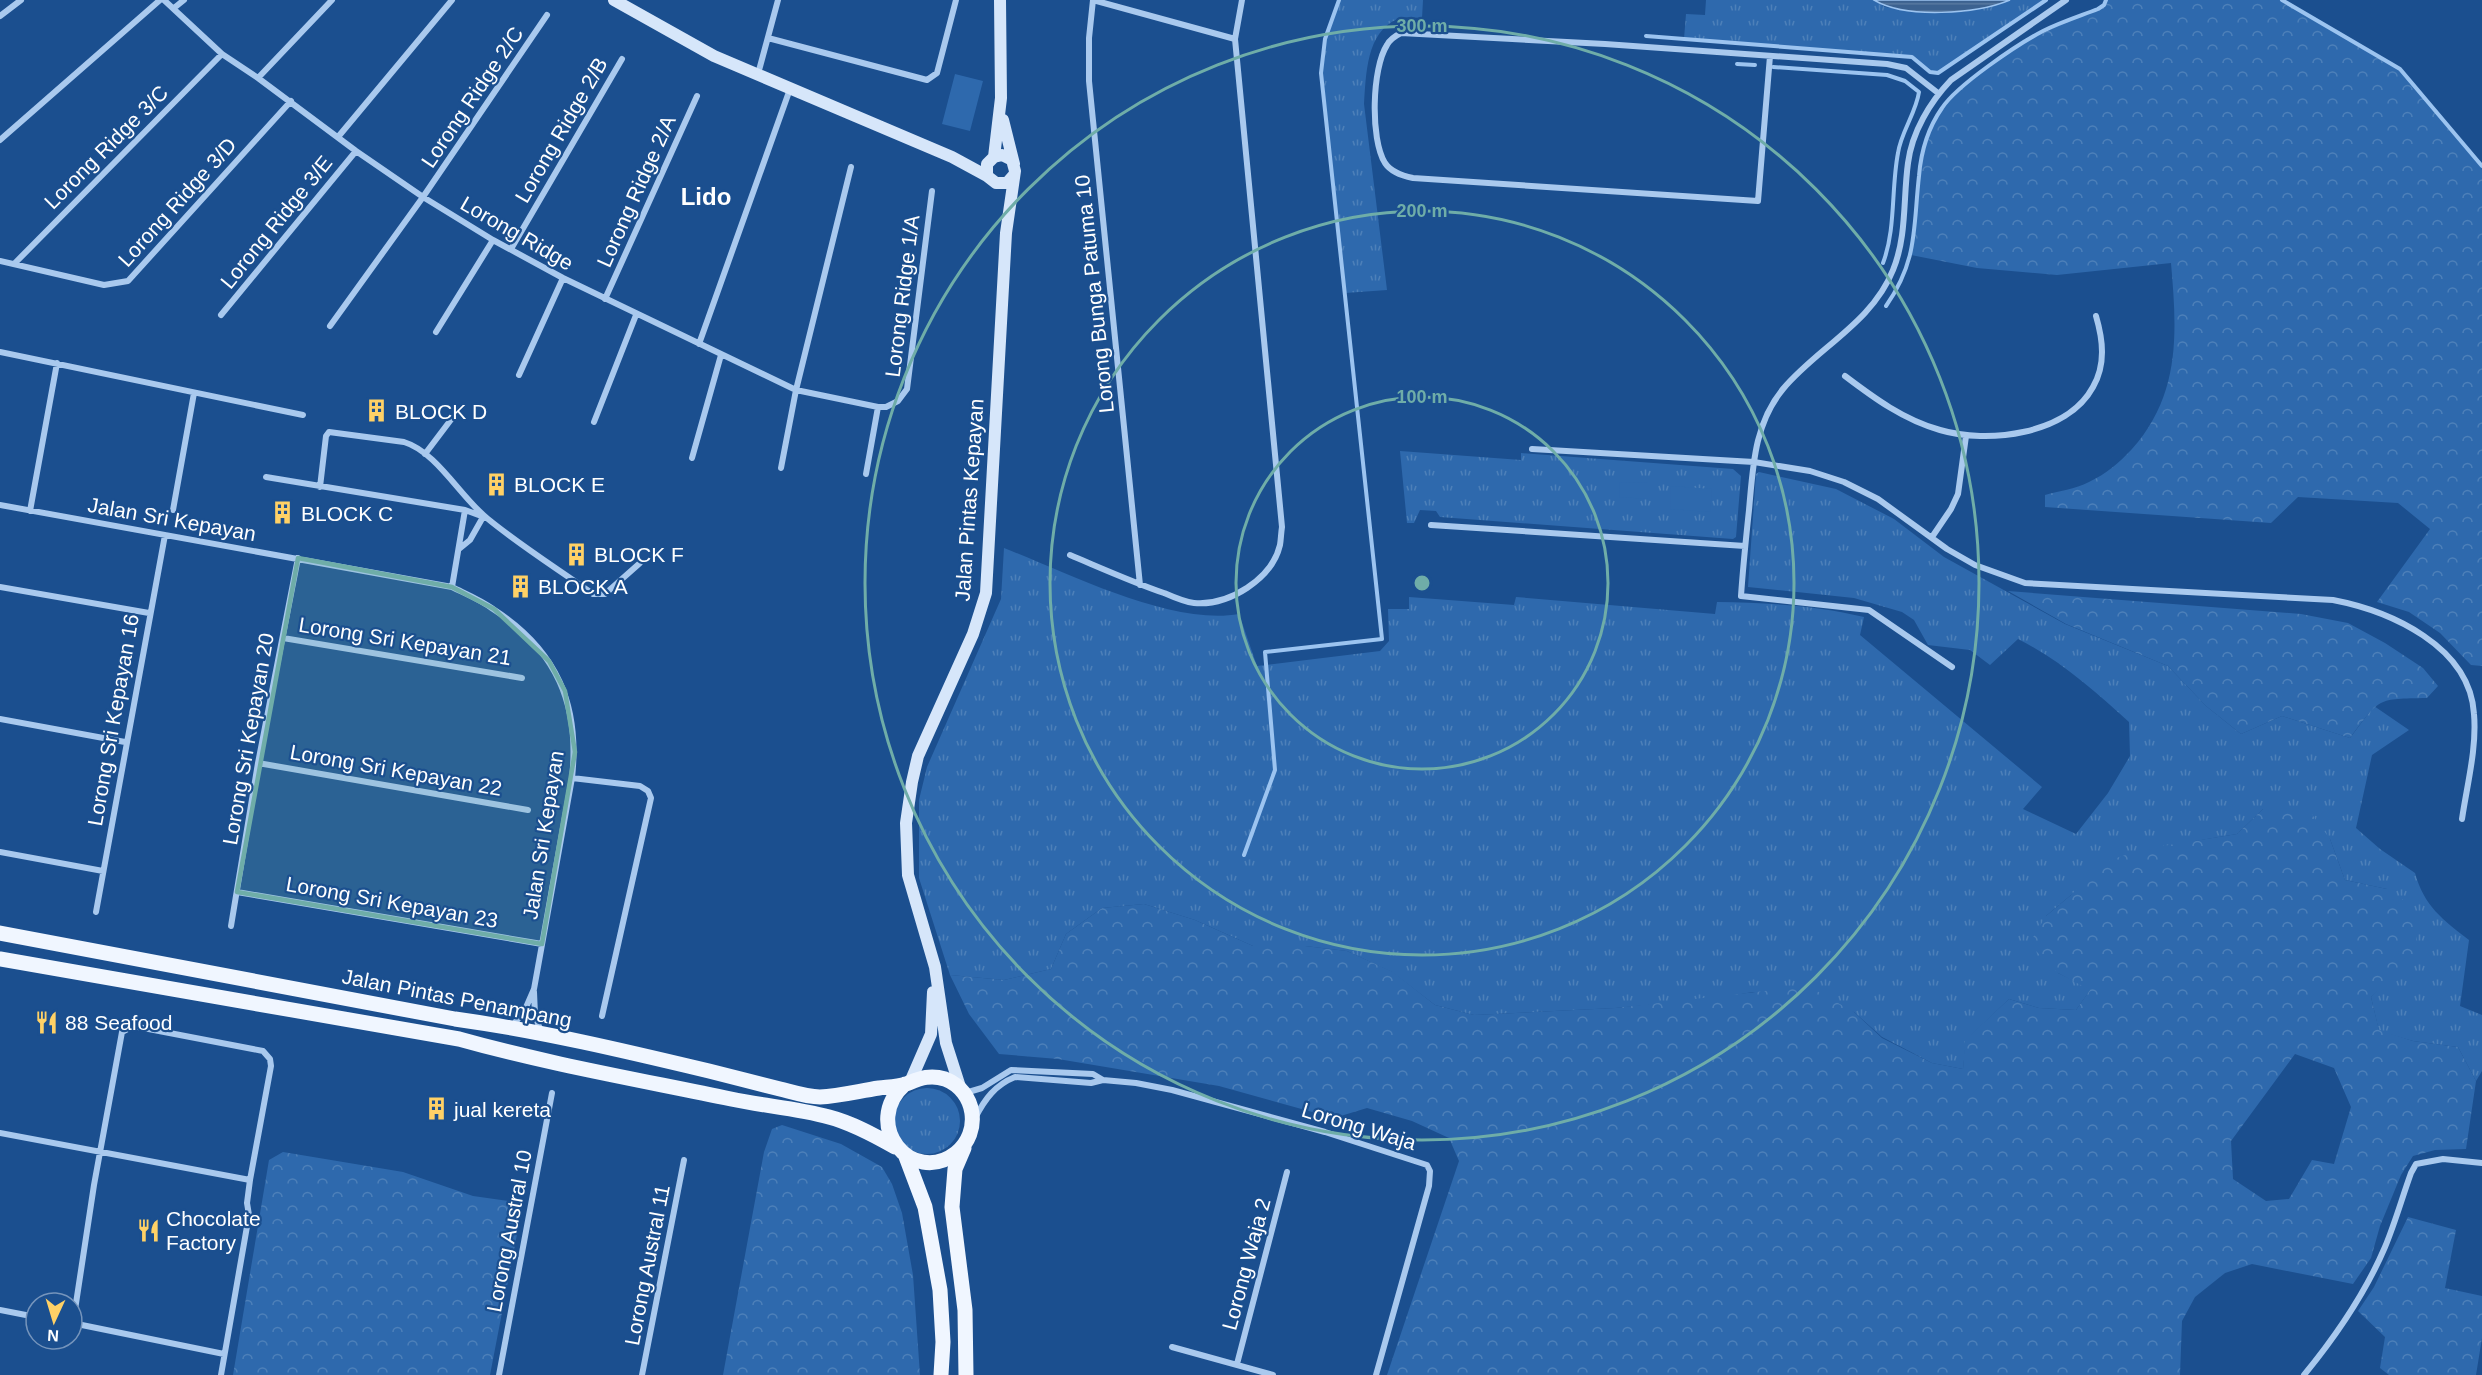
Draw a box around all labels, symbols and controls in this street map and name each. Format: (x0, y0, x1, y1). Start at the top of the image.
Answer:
text: 300 m (1396, 16, 1448, 36)
street label: Lorong Ridge 2/C (416, 22, 528, 172)
street label: Lorong Ridge 2/B (510, 53, 612, 207)
street label: Lorong Ridge 3/C (40, 81, 172, 213)
street label: Lorong Ridge 2/A (592, 112, 680, 270)
street label: Lorong Ridge 3/D (113, 133, 241, 271)
street label: Lorong Ridge 3/E (216, 151, 336, 293)
street label: Lorong Bunga Patuma 10 (1070, 174, 1118, 414)
district label: Lido (681, 183, 731, 210)
street label: Lorong Ridge (457, 192, 577, 274)
text: 200 m (1396, 201, 1448, 221)
street label: Lorong Ridge 1/A (881, 213, 923, 379)
text: 100 m (1396, 387, 1448, 407)
building icon: BLOCK D (364, 398, 390, 424)
street label: Jalan Pintas Kepayan (950, 398, 988, 602)
place label: BLOCK D (395, 400, 487, 423)
building icon: BLOCK E (483, 471, 509, 497)
place label: BLOCK E (514, 473, 605, 496)
street label: Jalan Sri Kepayan (86, 493, 258, 545)
building icon: BLOCK C (270, 500, 296, 526)
place label: BLOCK C (301, 502, 393, 525)
building icon: BLOCK F (563, 541, 589, 567)
place label: BLOCK F (594, 543, 684, 566)
building icon: BLOCK A (507, 573, 533, 599)
centre of rings (1412, 573, 1432, 593)
place label: BLOCK A (538, 575, 628, 598)
street label: Lorong Sri Kepayan 16 (83, 612, 143, 828)
street label: Lorong Sri Kepayan 21 (297, 613, 513, 669)
street label: Lorong Sri Kepayan 20 (218, 631, 278, 847)
street label: Lorong Sri Kepayan 22 (288, 740, 504, 800)
street label: Jalan Sri Kepayan (518, 749, 568, 921)
street label: Lorong Sri Kepayan 23 (284, 872, 500, 932)
street label: Jalan Pintas Penampang (340, 964, 574, 1032)
restaurant icon: 88 Seafood (34, 1009, 60, 1035)
place label: 88 Seafood (65, 1011, 172, 1034)
building icon: jual kereta (423, 1096, 449, 1122)
place label: jual kereta (453, 1098, 551, 1121)
street label: Lorong Waja (1299, 1098, 1419, 1154)
street label: Lorong Austral 10 (482, 1148, 536, 1314)
street label: Lorong Austral 11 (620, 1183, 674, 1347)
street label: Lorong Waja 2 (1217, 1195, 1275, 1333)
place label: Chocolate Factory (166, 1207, 261, 1254)
restaurant icon: Chocolate Factory (135, 1217, 161, 1243)
north arrow (24, 1291, 84, 1351)
text: N (47, 1327, 59, 1344)

